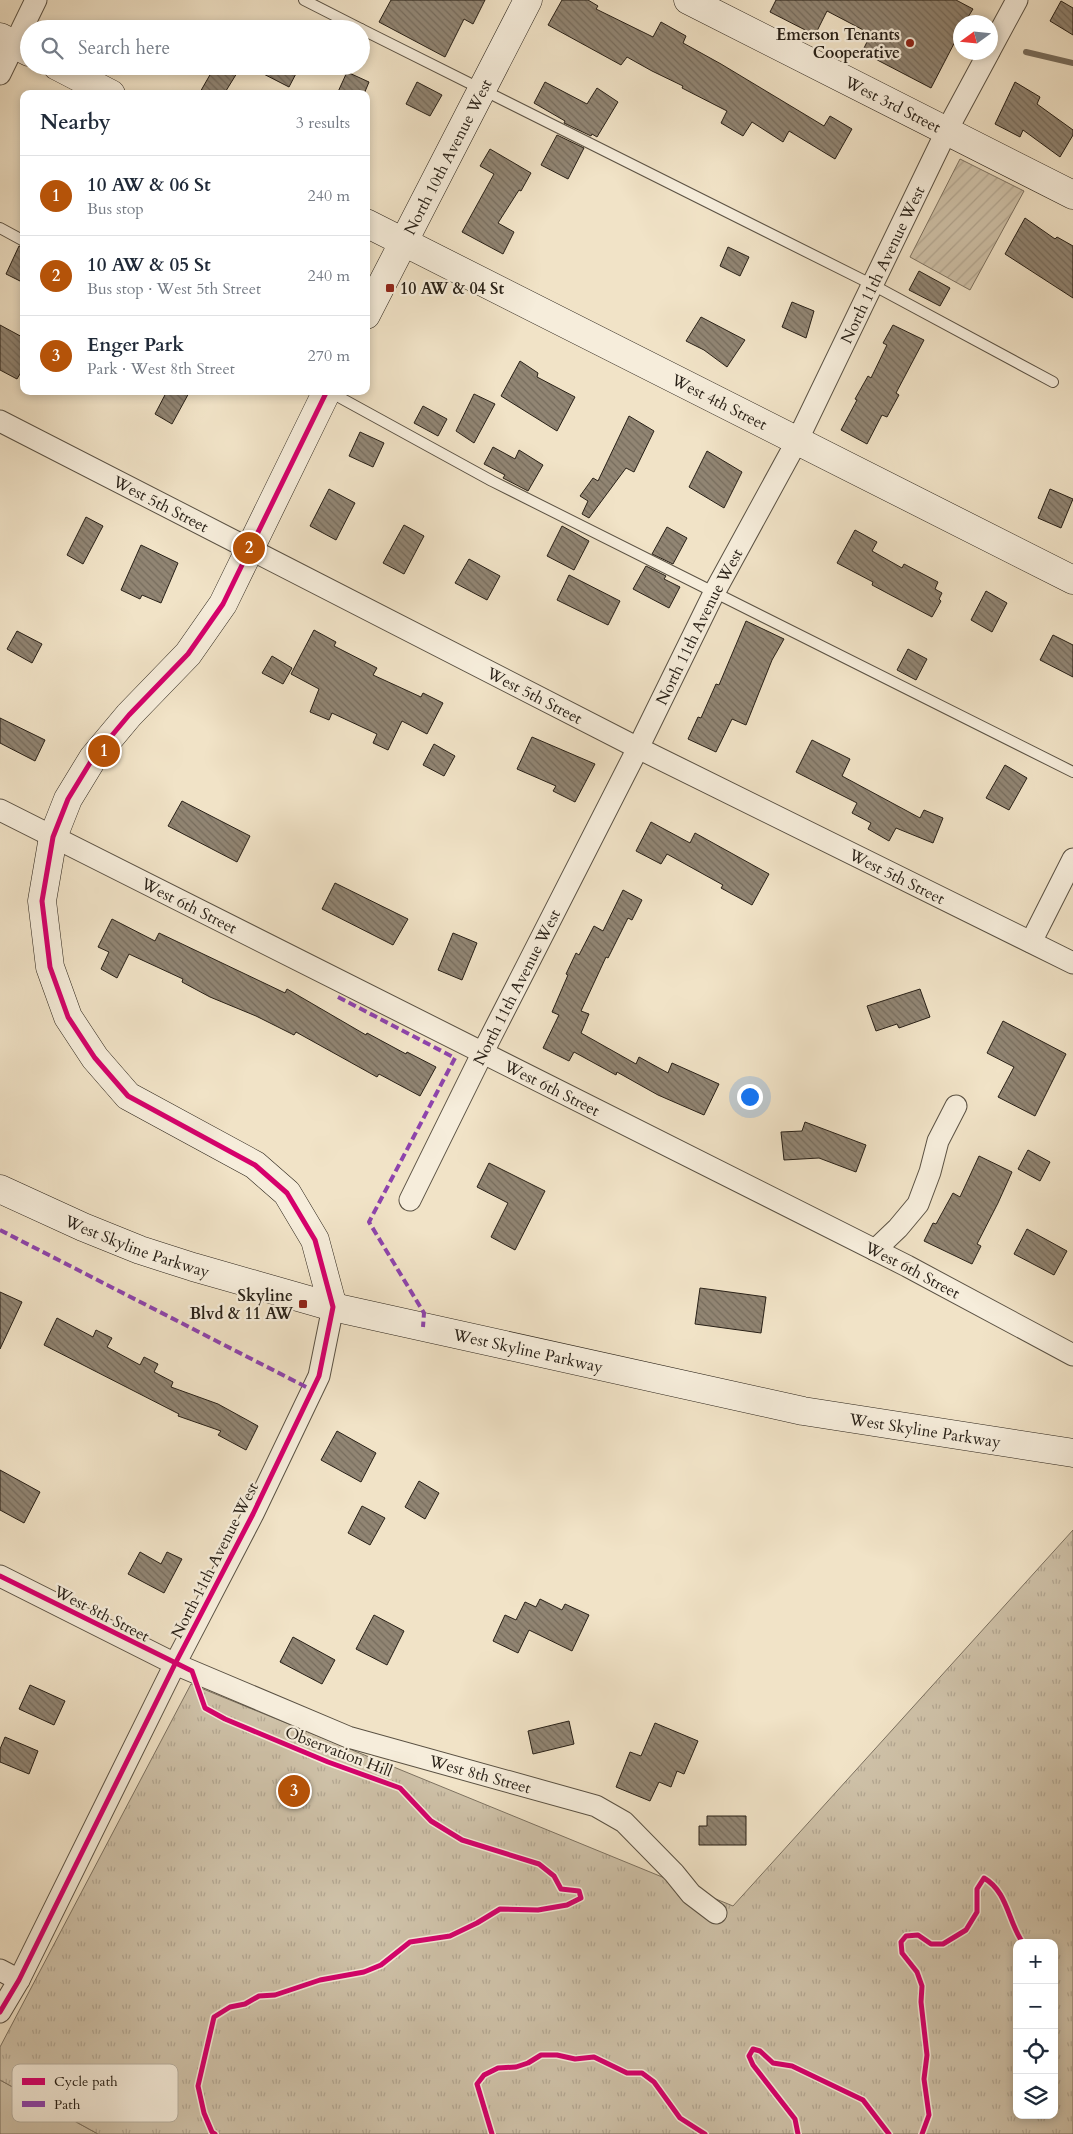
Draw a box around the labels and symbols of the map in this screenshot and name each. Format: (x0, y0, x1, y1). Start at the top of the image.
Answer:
north arrow (953, 15, 998, 60)
place label: Emerson Tenants Cooperative (776, 24, 900, 64)
marker: Emerson Tenants Cooperative (904, 37, 916, 49)
street label: West 3rd Street (840, 71, 945, 138)
street label: North 10th Avenue West (399, 75, 498, 239)
street label: North 11th Avenue West (836, 183, 930, 347)
place label: 10 AW & 04 St (400, 278, 505, 300)
marker: 10 AW & 04 St (384, 282, 396, 294)
street label: West 4th Street (667, 369, 771, 436)
street label: West 5th Street (108, 470, 212, 538)
pin: 2 (233, 529, 265, 567)
street label: North 11th Avenue West (651, 545, 748, 709)
street label: West 5th Street (482, 662, 586, 730)
pin: 1 (88, 732, 120, 770)
street label: West 5th Street (844, 844, 948, 910)
street label: West 6th Street (136, 872, 241, 939)
street label: North 11th Avenue West (468, 906, 566, 1069)
street label: West 6th Street (499, 1055, 603, 1122)
your location (737, 1084, 763, 1110)
street label: West Skyline Parkway (60, 1210, 213, 1283)
street label: West 6th Street (860, 1236, 964, 1304)
place label: Skyline Blvd & 11 AW (189, 1285, 294, 1325)
marker: Skyline Blvd & 11 AW (297, 1298, 309, 1310)
street label: West Skyline Parkway (450, 1324, 606, 1379)
street label: West Skyline Parkway (847, 1408, 1003, 1454)
street label: North 11th Avenue West (166, 1479, 264, 1642)
street label: West 8th Street (49, 1580, 153, 1647)
street label: Observation Hill (282, 1721, 396, 1783)
street label: West 8th Street (426, 1750, 533, 1799)
pin: 3 (278, 1772, 310, 1810)
legend (12, 2064, 178, 2122)
text: Cycle path (54, 2072, 118, 2091)
text: Path (54, 2095, 81, 2114)

